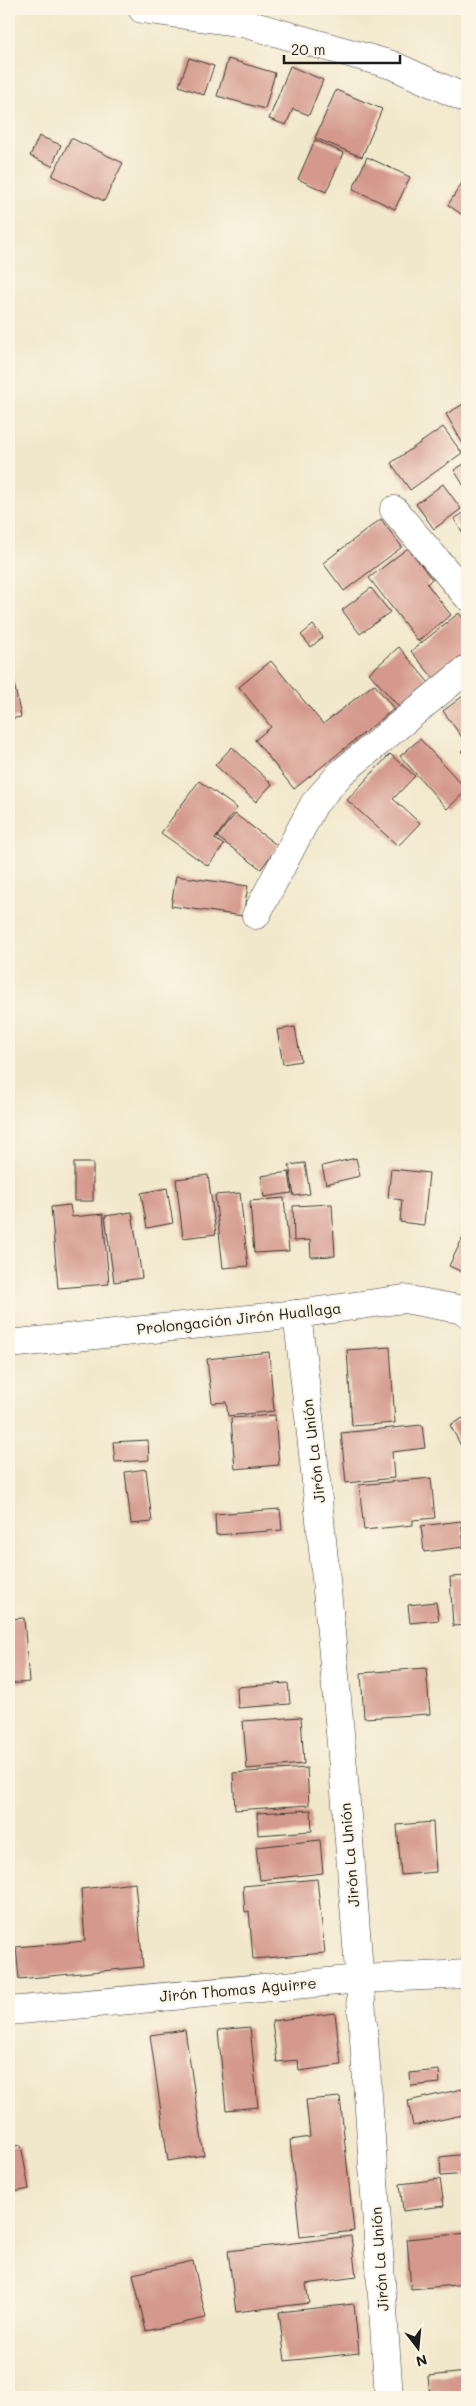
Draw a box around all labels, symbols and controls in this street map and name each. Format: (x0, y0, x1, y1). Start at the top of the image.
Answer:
scale bar (284, 32, 400, 64)
text: 20 m (291, 39, 325, 59)
street label: Prolongación Jirón Huallaga (136, 1297, 342, 1339)
street label: Jirón La Unión (297, 1398, 329, 1504)
street label: Jirón La Unión (334, 1802, 364, 1908)
street label: Jirón Thomas Aguirre (158, 1972, 317, 2006)
street label: Jirón La Unión (365, 2206, 393, 2312)
north arrow (394, 2324, 444, 2374)
text: N (414, 2350, 429, 2372)

